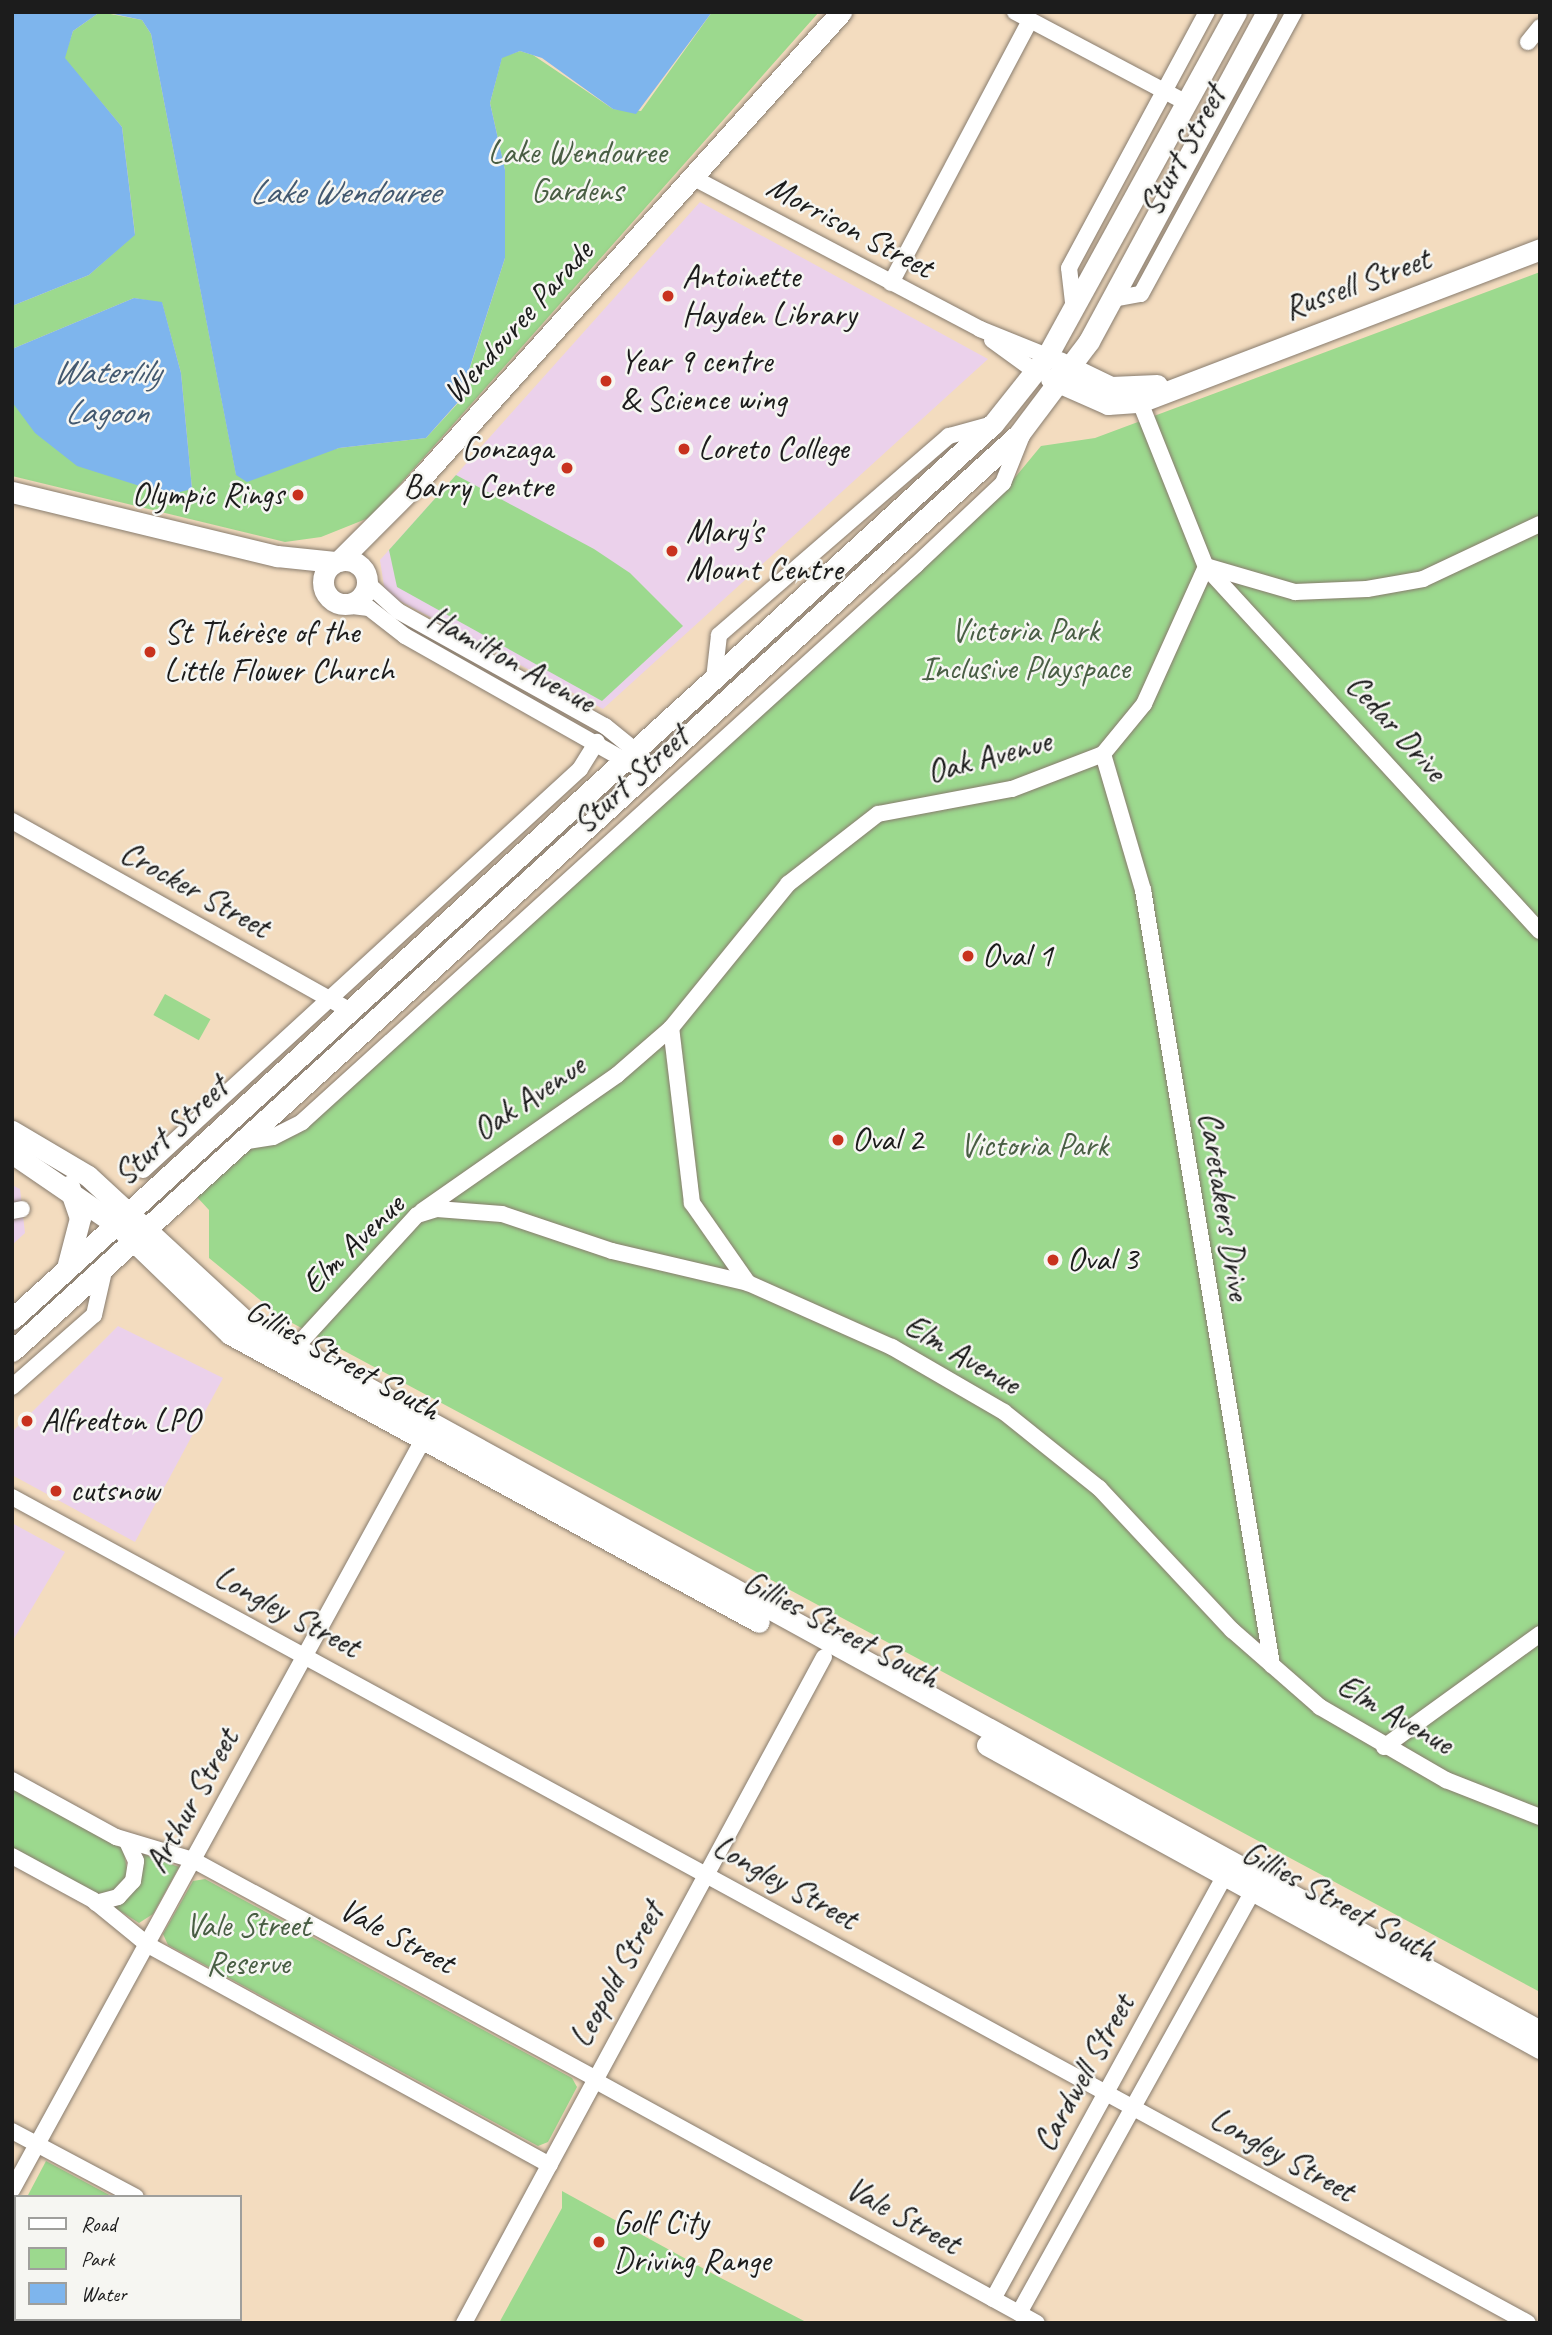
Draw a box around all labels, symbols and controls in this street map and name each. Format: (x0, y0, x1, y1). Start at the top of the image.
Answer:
street label: Sturt Street (1131, 79, 1235, 223)
park label: Lake Wendouree Gardens (487, 133, 667, 211)
street label: Morrison Street (760, 167, 940, 287)
water label: Lake Wendouree (249, 171, 439, 213)
street label: Wendouree Parade (435, 233, 601, 411)
street label: Russell Street (1278, 239, 1436, 329)
place label: Antoinette Hayden Library (682, 257, 855, 335)
marker: Antoinette Hayden Library (660, 288, 676, 304)
place label: Year 9 centre & Science wing (620, 342, 787, 420)
water label: Waterlily Lagoon (53, 351, 159, 433)
marker: Year 9 centre & Science wing (598, 373, 614, 389)
place label: Gonzaga Barry Centre (404, 429, 553, 507)
place label: Loreto College (698, 429, 848, 469)
marker: Loreto College (676, 441, 692, 457)
marker: Gonzaga Barry Centre (559, 460, 575, 476)
place label: Olympic Rings (132, 475, 284, 515)
marker: Olympic Rings (290, 487, 306, 503)
place label: Mary's Mount Centre (686, 512, 842, 590)
marker: Mary's Mount Centre (664, 543, 680, 559)
street label: Hamilton Avenue (421, 598, 601, 722)
park label: Victoria Park Inclusive Playspace (920, 611, 1130, 689)
place label: St Thérèse of the Little Flower Church (164, 613, 394, 691)
marker: St Thérèse of the Little Flower Church (142, 644, 158, 660)
street label: Cedar Drive (1337, 666, 1455, 790)
street label: Sturt Street (565, 718, 697, 842)
street label: Oak Avenue (923, 721, 1055, 793)
street label: Crocker Street (113, 833, 277, 947)
place label: Oval 1 (982, 936, 1053, 976)
marker: Oval 1 (960, 948, 976, 964)
street label: Oak Avenue (465, 1046, 593, 1150)
street label: Sturt Street (105, 1068, 237, 1194)
street label: Caretakers Drive (1190, 1109, 1258, 1303)
place label: Oval 2 (852, 1120, 923, 1160)
park label: Victoria Park (959, 1126, 1109, 1166)
marker: Oval 2 (830, 1132, 846, 1148)
street label: Elm Avenue (294, 1186, 412, 1302)
place label: Oval 3 (1067, 1240, 1138, 1280)
marker: Oval 3 (1045, 1252, 1061, 1268)
street label: Gillies Street South (239, 1291, 447, 1429)
street label: Elm Avenue (897, 1306, 1027, 1404)
place label: Alfredton LPO (41, 1401, 200, 1441)
marker: Alfredton LPO (19, 1413, 35, 1429)
place label: cutsnow (70, 1471, 160, 1511)
marker: cutsnow (48, 1483, 64, 1499)
street label: Longley Street (207, 1557, 367, 1667)
street label: Gillies Street South (737, 1562, 945, 1698)
street label: Elm Avenue (1330, 1666, 1460, 1764)
street label: Arthur Street (136, 1722, 248, 1880)
street label: Longley Street (706, 1827, 864, 1939)
street label: Gillies Street South (1235, 1833, 1443, 1971)
street label: Vale Street (332, 1889, 462, 1983)
street label: Leopold Street (561, 1896, 673, 2054)
park label: Vale Street Reserve (185, 1906, 311, 1984)
street label: Cardwell Street (1025, 1987, 1143, 2159)
street label: Longley Street (1203, 2099, 1361, 2211)
street label: Vale Street (839, 2168, 967, 2264)
legend (14, 2195, 242, 2321)
place label: Golf City Driving Range (613, 2203, 771, 2281)
text: Road (81, 2211, 116, 2237)
marker: Golf City Driving Range (591, 2234, 607, 2250)
text: Park (81, 2246, 114, 2272)
text: Water (81, 2281, 127, 2307)

